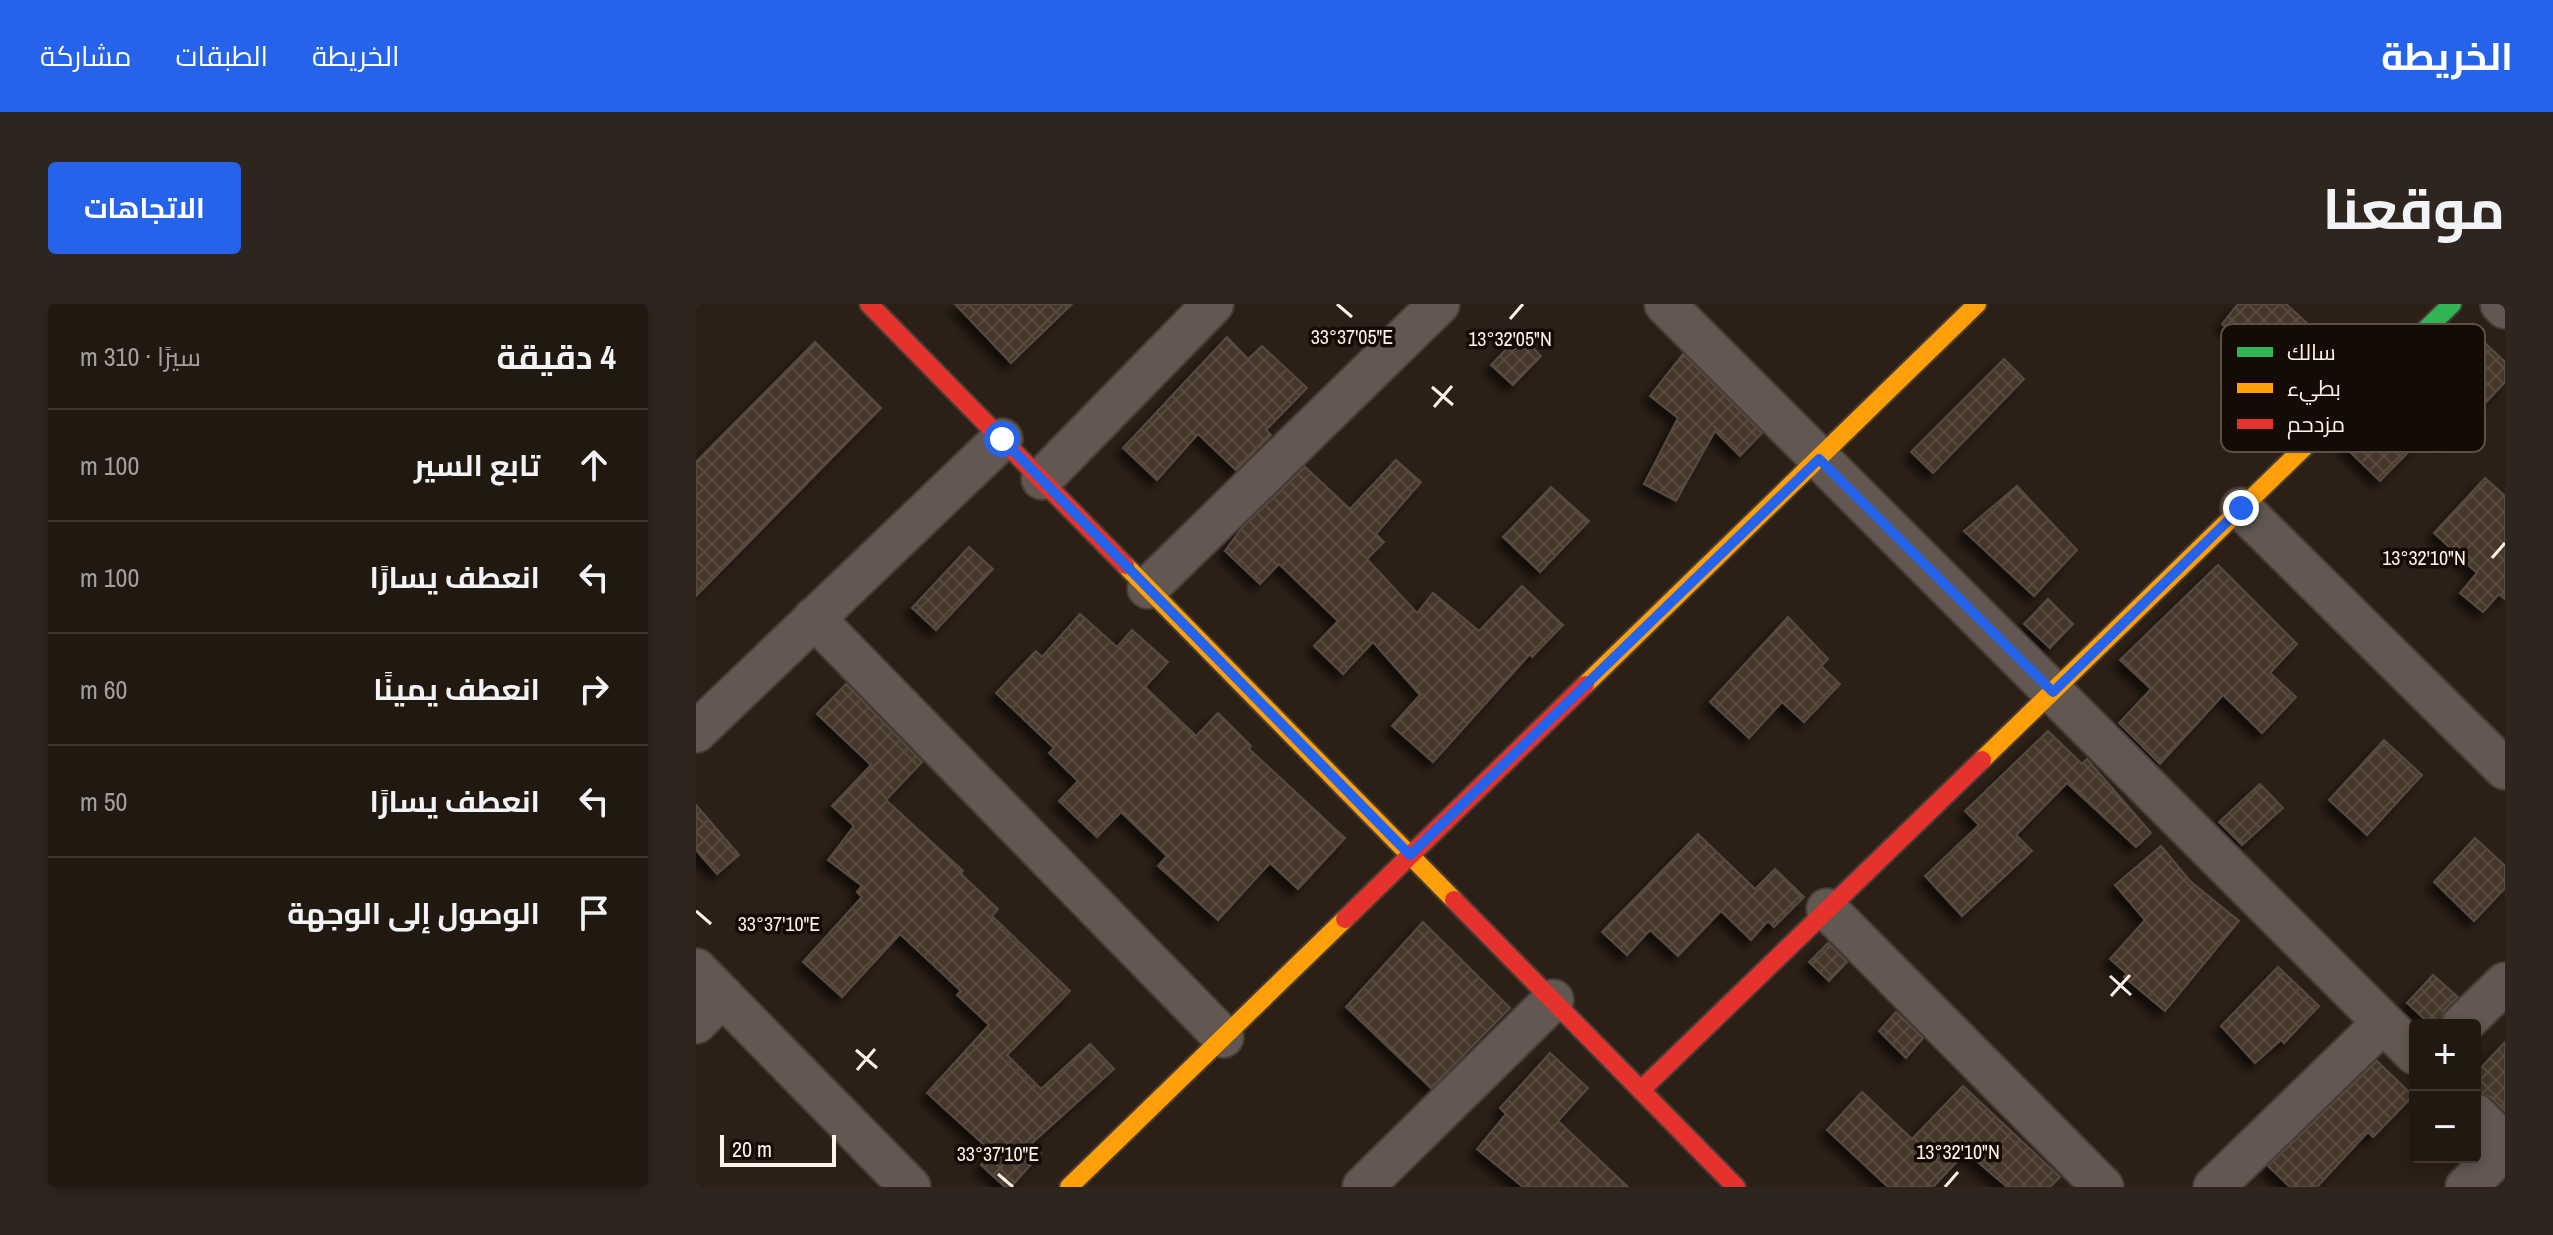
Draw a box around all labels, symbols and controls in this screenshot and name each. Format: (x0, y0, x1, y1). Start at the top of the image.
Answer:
text: الخريطة (2381, 31, 2513, 82)
text: مشاركة (40, 37, 131, 75)
text: الطبقات (175, 37, 268, 75)
text: الخريطة (312, 37, 399, 75)
button: الاتجاهات (48, 162, 241, 254)
text: موقعنا (2322, 171, 2505, 246)
text: 33°37'05"E (1311, 323, 1393, 350)
legend (2221, 324, 2485, 452)
text: 13°32'05"N (1468, 325, 1552, 352)
text: 4 دقيقة (497, 334, 616, 380)
text: سالك (2287, 337, 2336, 367)
text: سيرًا · 310 m (80, 339, 201, 374)
text: بطيء (2287, 373, 2341, 405)
text: مزدحم (2287, 409, 2345, 440)
route start (984, 421, 1020, 457)
icon: ahead (572, 443, 616, 487)
text: تابع السير (414, 445, 540, 485)
text: 100 m (80, 448, 139, 483)
route end (2223, 490, 2259, 526)
text: 13°32'10"N (2382, 544, 2466, 571)
icon: left (572, 555, 616, 599)
text: انعطف يسارًا (370, 557, 540, 597)
text: 100 m (80, 560, 139, 595)
icon: right (572, 667, 616, 711)
text: انعطف يمينًا (373, 669, 540, 709)
text: 60 m (80, 672, 127, 707)
icon: left (572, 779, 616, 823)
text: انعطف يسارًا (370, 781, 540, 821)
text: 50 m (80, 784, 127, 819)
icon: arrive (572, 891, 616, 935)
text: الوصول إلى الوجهة (287, 893, 540, 933)
text: 33°37'10"E (738, 910, 820, 937)
map controls (2409, 1019, 2481, 1163)
button: + (2409, 1019, 2481, 1091)
button: − (2409, 1091, 2481, 1163)
scale bar (720, 1131, 836, 1167)
text: 20 m (732, 1134, 772, 1164)
text: 13°32'10"N (1916, 1138, 2000, 1165)
text: 33°37'10"E (957, 1140, 1039, 1167)

